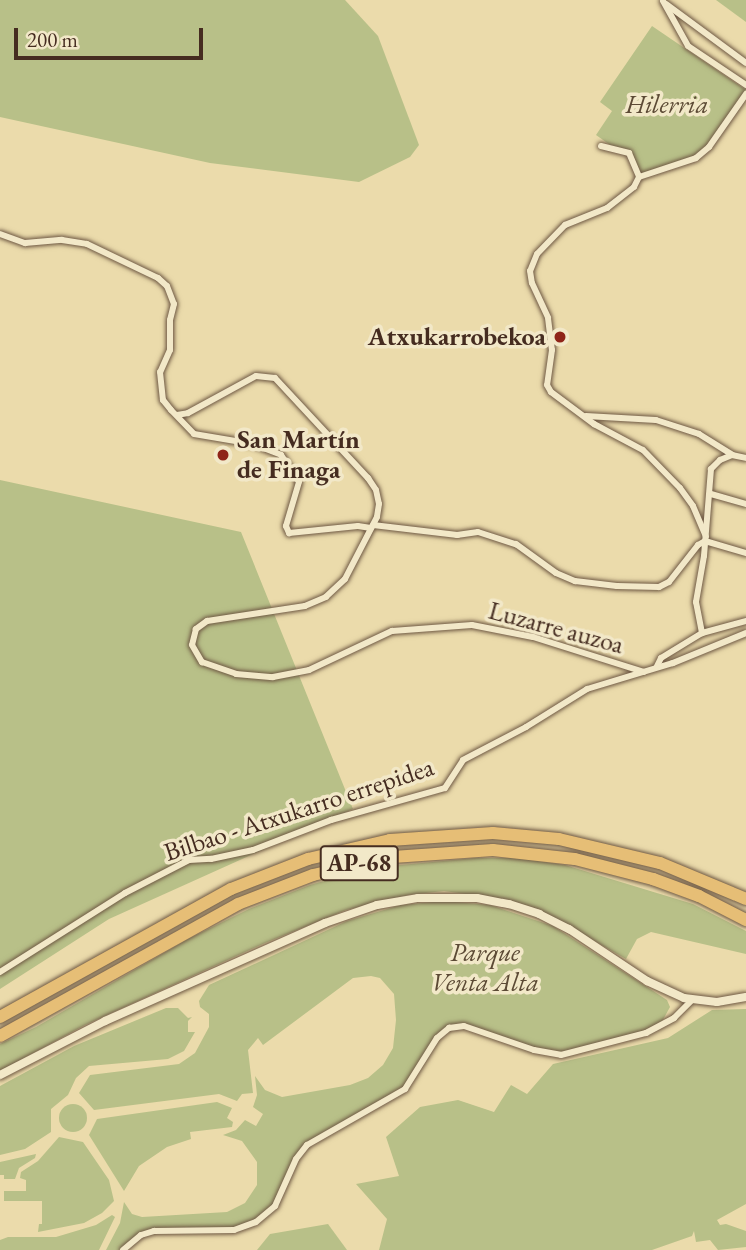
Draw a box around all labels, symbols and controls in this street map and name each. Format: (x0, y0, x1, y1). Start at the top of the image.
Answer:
scale bar (18, 14, 206, 58)
text: 200 m (27, 26, 78, 53)
park label: Hilerria (626, 89, 708, 121)
place label: Atxukarrobekoa (368, 321, 546, 353)
marker: Atxukarrobekoa (552, 329, 568, 345)
place label: San Martín de Finaga (237, 424, 360, 486)
marker: San Martín de Finaga (215, 447, 231, 463)
street label: Luzarre auzoa (485, 595, 627, 661)
street label: Bilbao - Atxukarro errepidea (160, 752, 438, 868)
road number: AP-68 (319, 842, 399, 884)
park label: Parque Venta Alta (431, 937, 539, 998)

